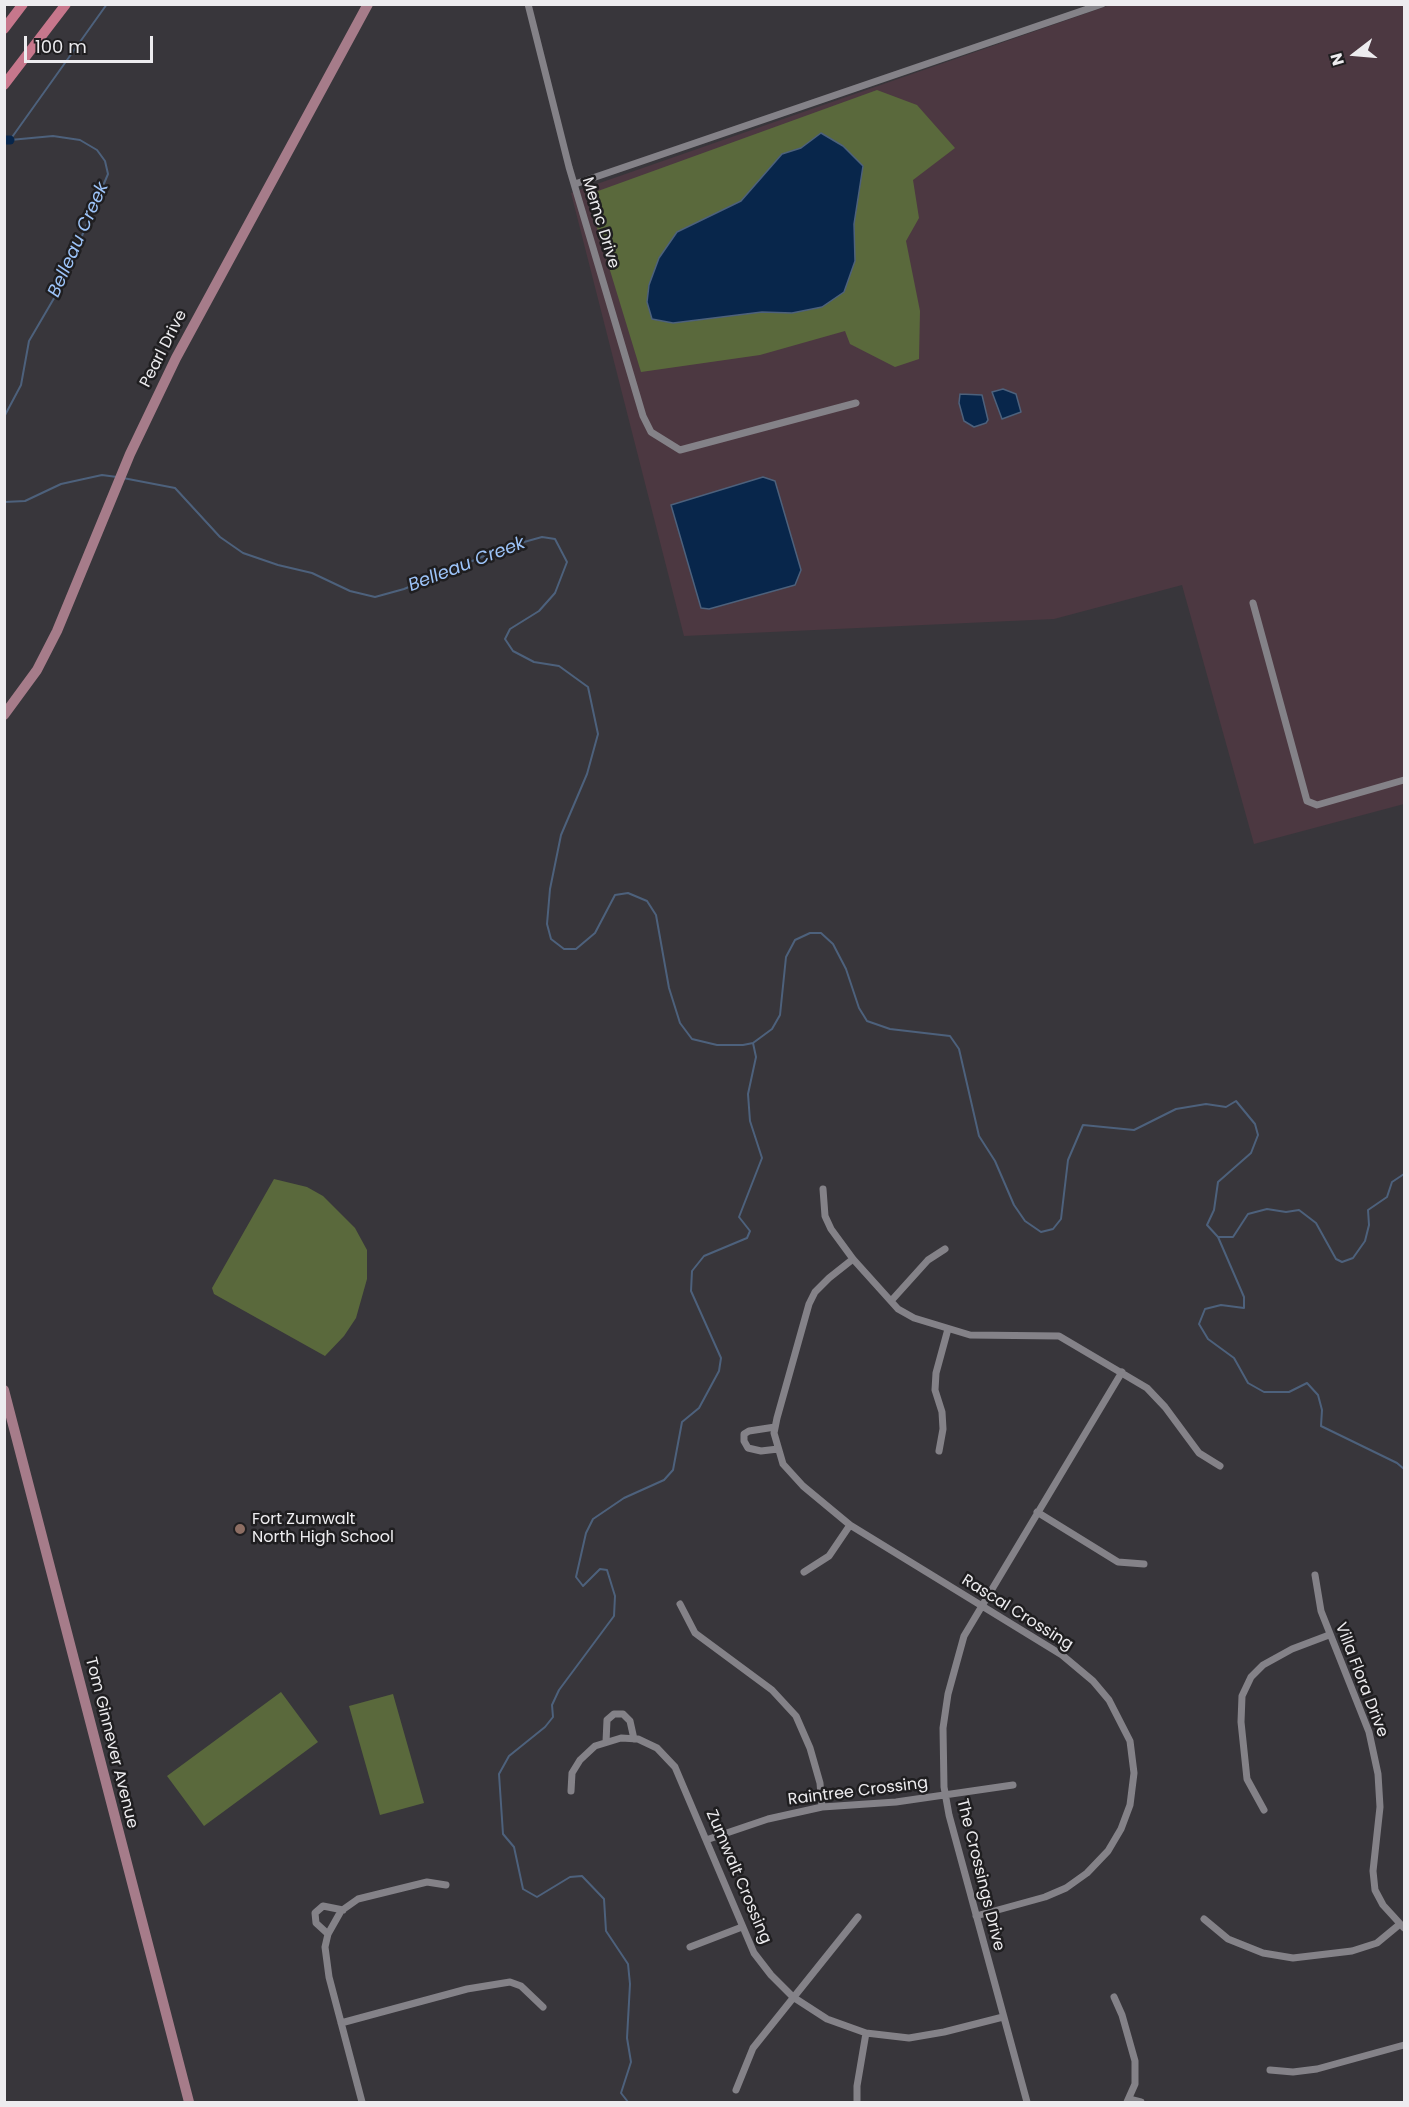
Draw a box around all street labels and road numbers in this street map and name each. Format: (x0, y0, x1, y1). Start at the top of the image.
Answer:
street label: Memc Drive (577, 175, 623, 271)
street label: Pearl Drive (136, 307, 192, 391)
street label: Rascal Crossing (958, 1571, 1076, 1655)
street label: Villa Flora Drive (1330, 1620, 1392, 1740)
street label: Tom Ginnever Avenue (80, 1655, 142, 1831)
street label: Raintree Crossing (787, 1774, 929, 1810)
street label: The Crossings Drive (952, 1797, 1008, 1953)
street label: Zumwalt Crossing (701, 1807, 775, 1947)

